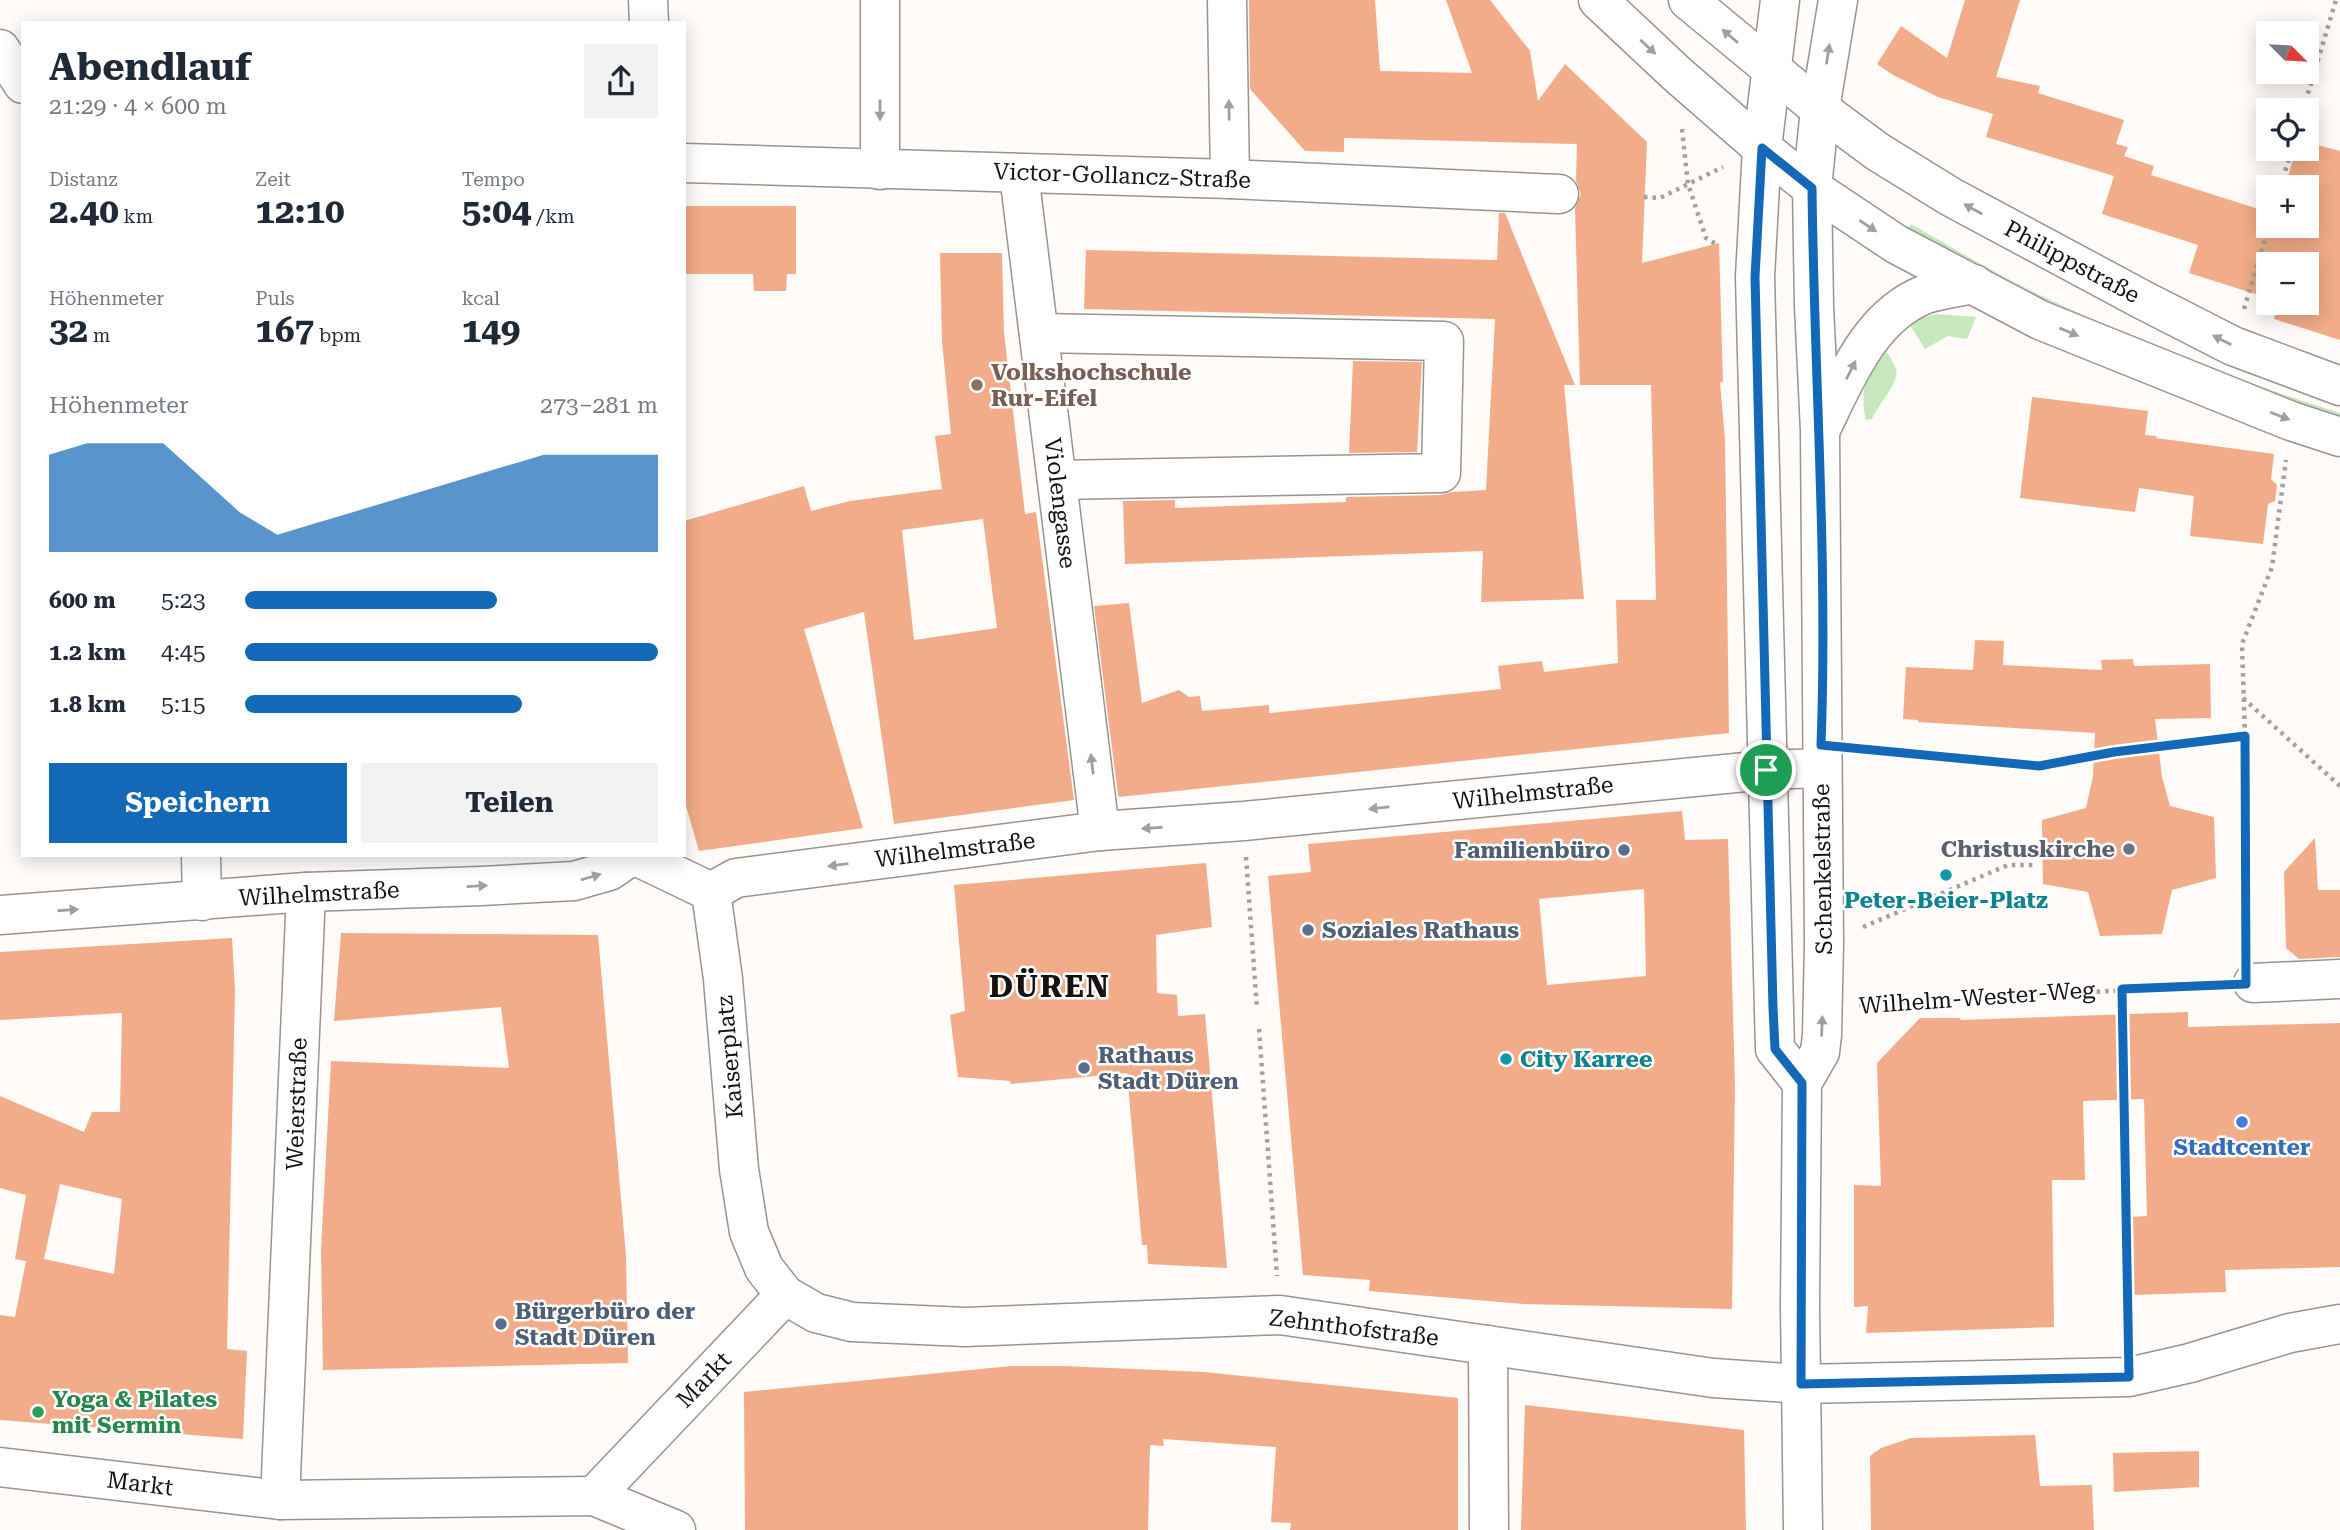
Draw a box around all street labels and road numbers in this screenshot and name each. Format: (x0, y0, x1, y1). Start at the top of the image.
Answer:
street label: Victor-Gollancz-Straße (993, 158, 1251, 194)
street label: Philippstraße (2000, 215, 2144, 309)
street label: Violengasse (1039, 436, 1081, 570)
street label: Wilhelmstraße (1451, 771, 1615, 815)
street label: Schenkelstraße (1808, 783, 1838, 955)
street label: Wilhelmstraße (873, 827, 1037, 873)
street label: Wilhelmstraße (238, 876, 400, 912)
street label: Wilhelm-Wester-Weg (1858, 976, 2096, 1020)
street label: Kaiserplatz (711, 994, 749, 1120)
street label: Weierstraße (281, 1037, 313, 1171)
street label: Zehnthofstraße (1268, 1304, 1440, 1352)
street label: Markt (671, 1346, 737, 1413)
street label: Markt (105, 1467, 175, 1502)

